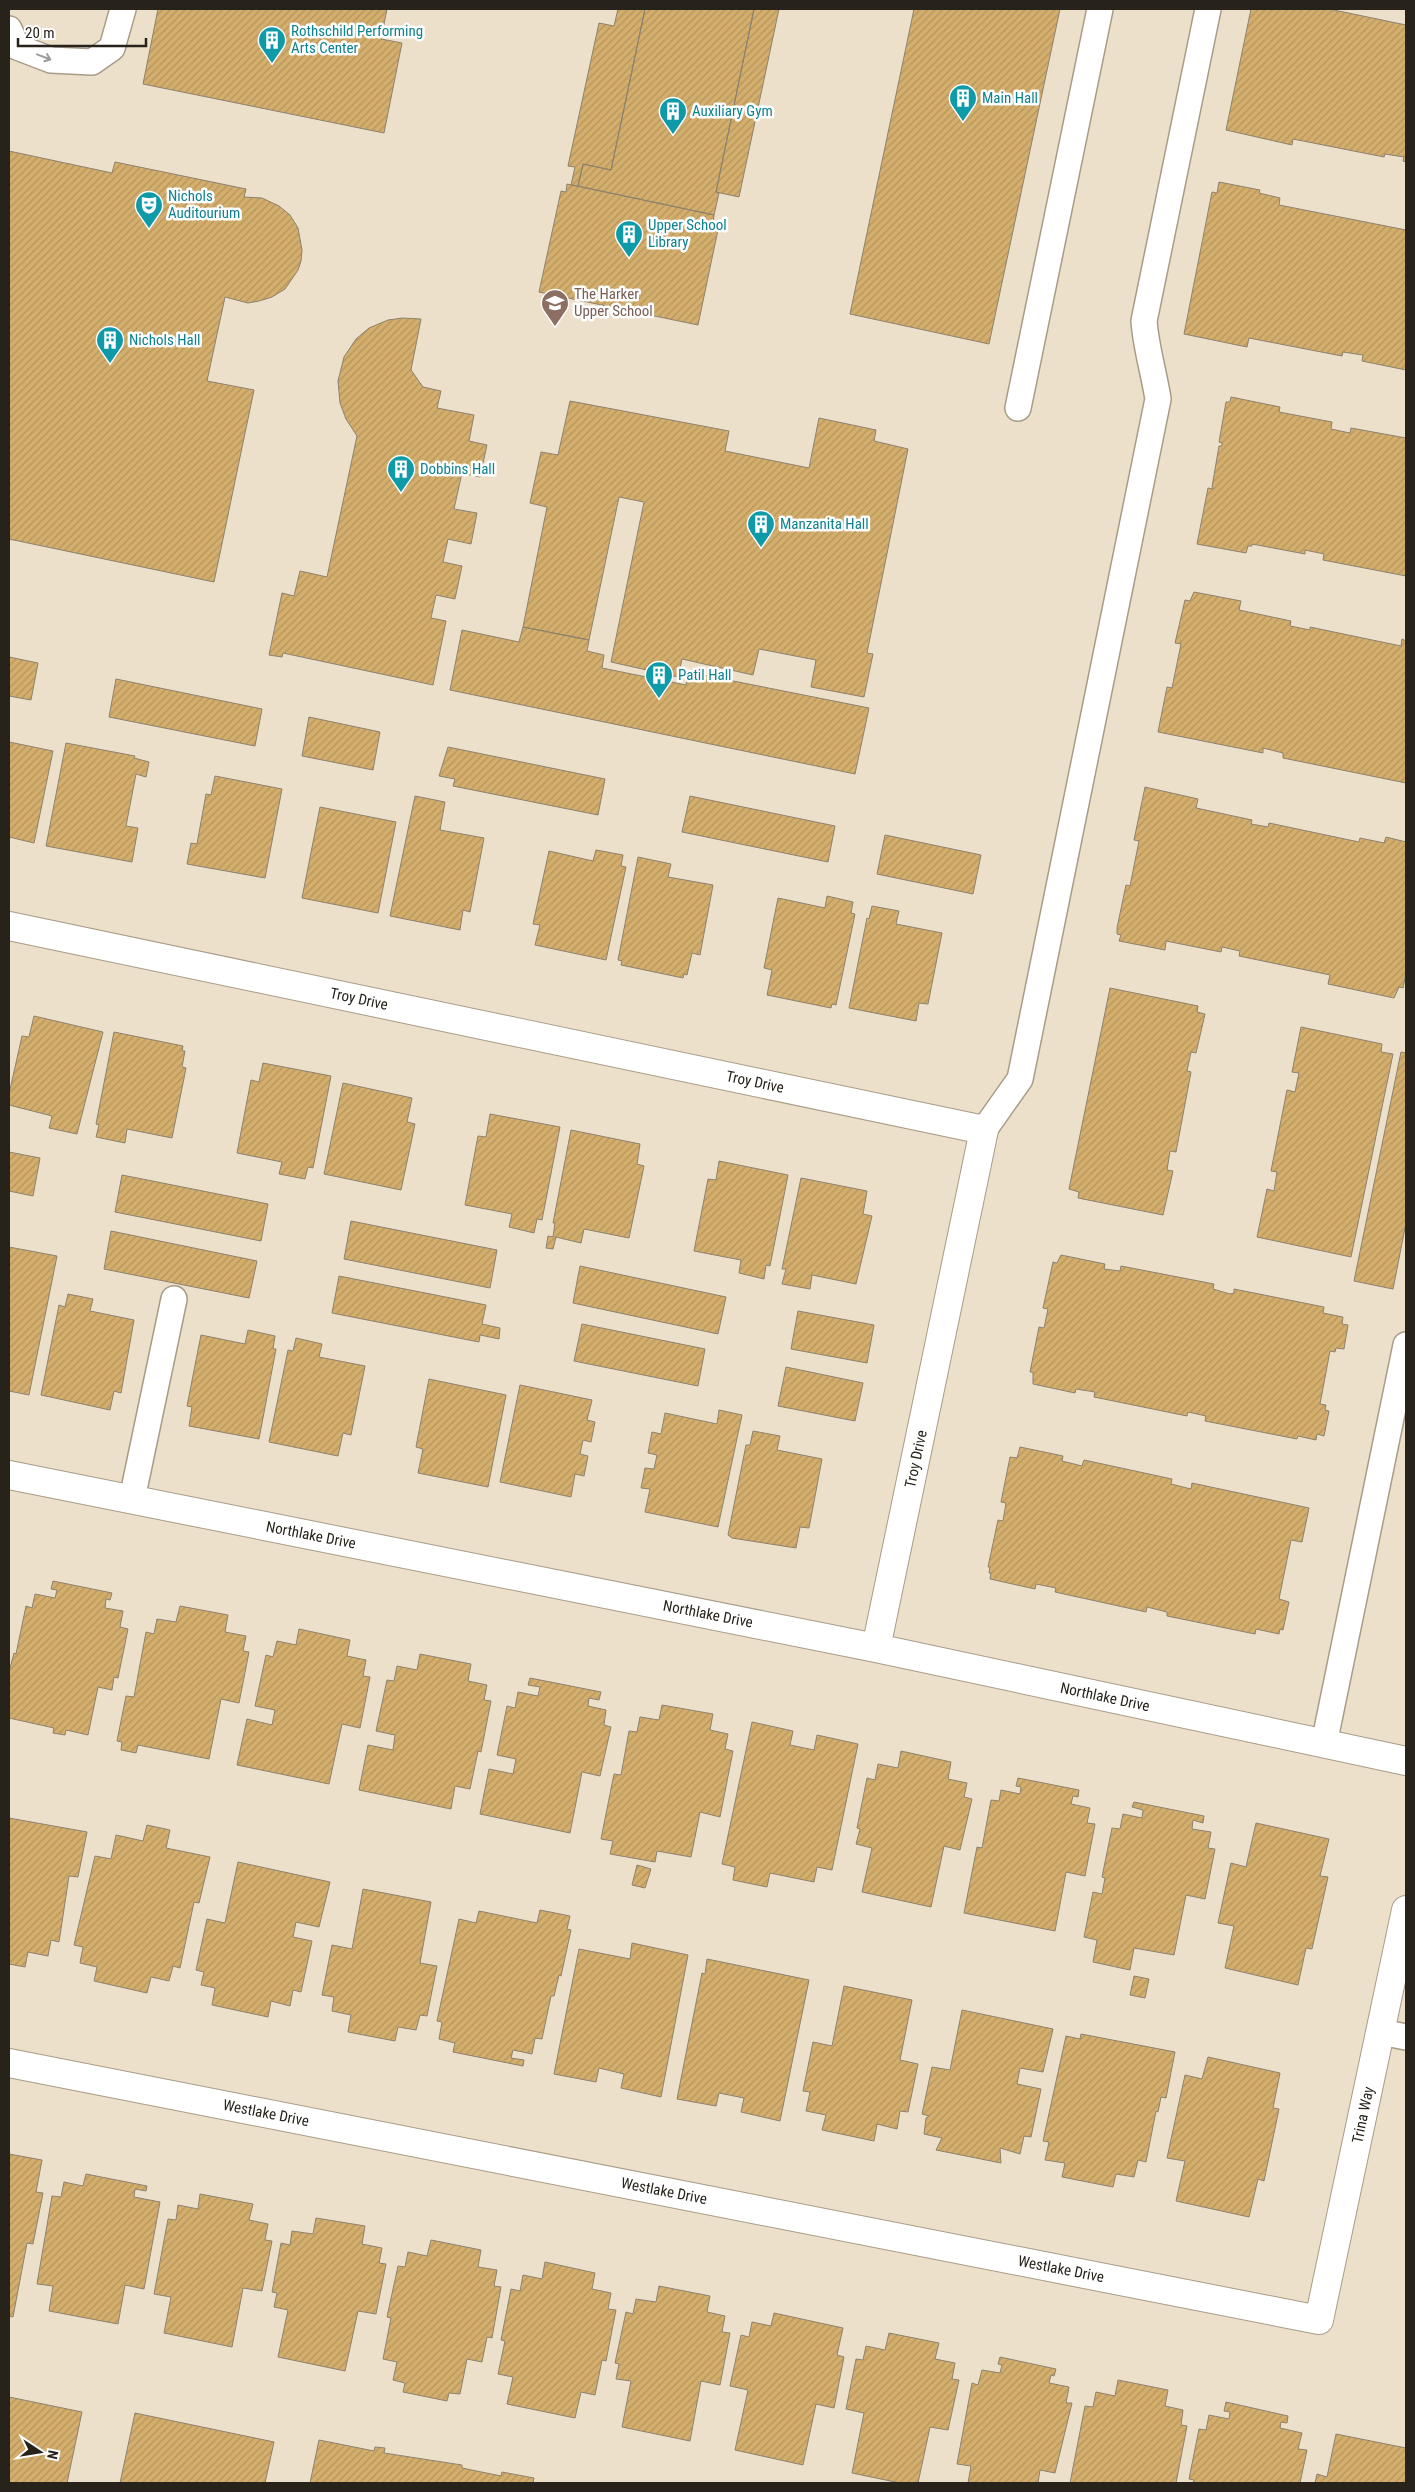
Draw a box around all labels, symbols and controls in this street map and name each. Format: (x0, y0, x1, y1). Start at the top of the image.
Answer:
scale bar (18, 15, 145, 47)
place label: Rothschild Performing Arts Center (291, 22, 423, 57)
text: 20 m (25, 24, 55, 42)
building icon: Rothschild Performing Arts Center (257, 25, 287, 64)
one-way arrow (36, 53, 51, 62)
building icon: Main Hall (948, 83, 978, 122)
place label: Main Hall (982, 89, 1038, 107)
building icon: Auxiliary Gym (658, 96, 688, 135)
place label: Auxiliary Gym (692, 102, 773, 120)
place label: Nichols Auditourium (168, 187, 240, 222)
theatre icon: Nichols Auditourium (134, 190, 164, 229)
place label: Upper School Library (648, 216, 727, 251)
building icon: Upper School Library (614, 219, 644, 258)
place label: The Harker Upper School (574, 285, 653, 320)
school or university icon: The Harker Upper School (540, 288, 570, 327)
building icon: Nichols Hall (95, 325, 125, 364)
place label: Nichols Hall (129, 331, 201, 349)
building icon: Dobbins Hall (386, 454, 416, 493)
place label: Dobbins Hall (420, 460, 495, 478)
building icon: Manzanita Hall (746, 509, 776, 548)
place label: Manzanita Hall (780, 515, 869, 533)
building icon: Patil Hall (644, 660, 674, 699)
place label: Patil Hall (678, 666, 732, 684)
street label: Troy Drive (328, 984, 390, 1014)
street label: Troy Drive (724, 1067, 786, 1097)
street label: Troy Drive (901, 1428, 931, 1490)
street label: Northlake Drive (265, 1517, 357, 1553)
street label: Northlake Drive (662, 1596, 754, 1632)
street label: Northlake Drive (1059, 1679, 1151, 1715)
street label: Trina Way (1348, 2085, 1378, 2145)
street label: Westlake Drive (222, 2096, 310, 2130)
street label: Westlake Drive (620, 2174, 708, 2208)
street label: Westlake Drive (1017, 2252, 1105, 2286)
north arrow (15, 2427, 65, 2477)
text: N (44, 2449, 61, 2461)

